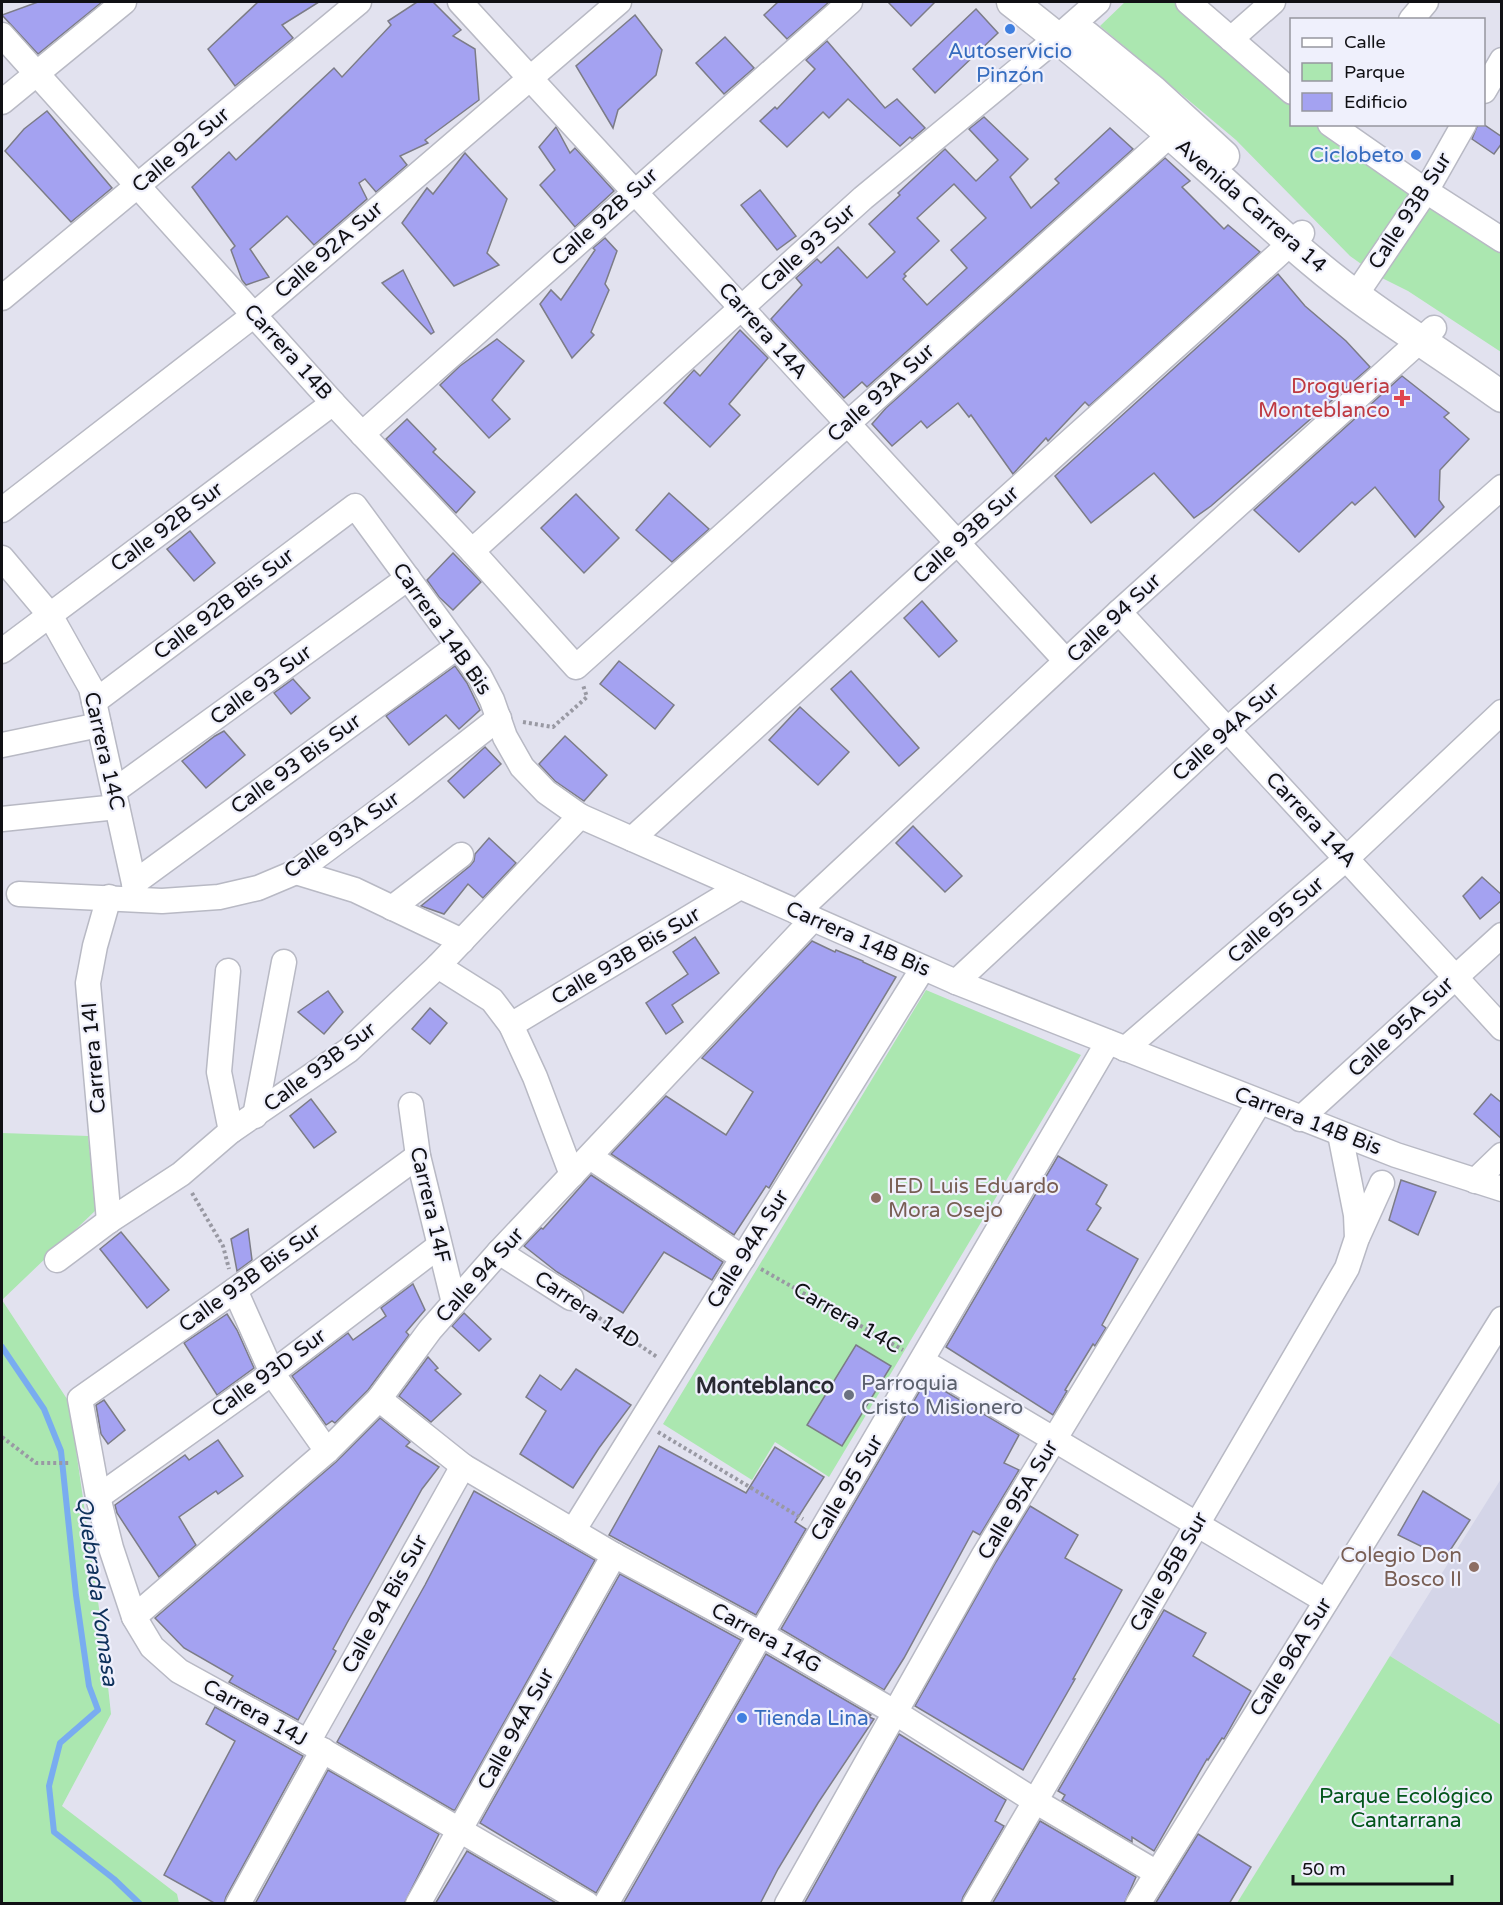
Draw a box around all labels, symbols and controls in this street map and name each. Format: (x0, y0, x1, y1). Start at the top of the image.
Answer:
legend (1290, 18, 1485, 126)
marker: Autoservicio Pinzón (1003, 22, 1017, 36)
text: Calle (1344, 31, 1386, 53)
place label: Autoservicio Pinzón (948, 39, 1072, 88)
text: Parque (1344, 61, 1405, 83)
text: Edificio (1344, 91, 1408, 113)
street label: Calle 92 Sur (127, 102, 235, 198)
street label: Avenida Carrera 14 (1170, 134, 1332, 278)
place label: Ciclobeto (1309, 143, 1404, 168)
street label: Calle 93B Sur (1363, 148, 1457, 274)
marker: Ciclobeto (1409, 148, 1423, 162)
street label: Calle 92B Sur (547, 163, 663, 271)
street label: Calle 92A Sur (270, 196, 388, 304)
street label: Calle 93 Sur (755, 199, 861, 297)
street label: Carrera 14A (713, 278, 813, 384)
street label: Carrera 14B (238, 299, 338, 405)
street label: Calle 93A Sur (822, 338, 940, 448)
place label: Drogueria Monteblanco (1258, 374, 1390, 423)
marker: Drogueria Monteblanco (1395, 391, 1409, 405)
street label: Calle 92B Sur (106, 477, 228, 577)
street label: Calle 93B Sur (908, 481, 1024, 589)
street label: Calle 92B Bis Sur (149, 543, 299, 665)
street label: Carrera 14B Bis (387, 558, 497, 700)
street label: Calle 94 Sur (1062, 568, 1166, 668)
street label: Calle 93 Sur (205, 640, 317, 730)
street label: Calle 94A Sur (1167, 677, 1285, 787)
street label: Carrera 14C (78, 690, 130, 812)
street label: Calle 93 Bis Sur (226, 708, 366, 820)
street label: Carrera 14A (1260, 767, 1362, 873)
street label: Calle 93A Sur (279, 786, 405, 884)
street label: Calle 95 Sur (1223, 871, 1329, 969)
street label: Carrera 14B Bis (782, 896, 934, 982)
street label: Calle 93B Bis Sur (547, 902, 705, 1010)
street label: Calle 95A Sur (1343, 972, 1459, 1082)
street label: Carrera 14I (77, 1001, 111, 1115)
street label: Calle 93B Sur (259, 1017, 381, 1117)
street label: Carrera 14B Bis (1231, 1081, 1385, 1161)
street label: Carrera 14F (404, 1144, 456, 1266)
place label: IED Luis Eduardo Mora Osejo (888, 1174, 1059, 1223)
street label: Calle 94A Sur (702, 1185, 794, 1313)
marker: IED Luis Eduardo Mora Osejo (869, 1191, 883, 1205)
street label: Calle 93B Bis Sur (174, 1218, 326, 1338)
street label: Calle 94 Sur (431, 1222, 529, 1328)
street label: Carrera 14D (530, 1266, 644, 1354)
street label: Carrera 14C (789, 1277, 905, 1359)
street label: Calle 93D Sur (207, 1323, 331, 1423)
place label: Parroquia Cristo Misionero (861, 1371, 1023, 1420)
district label: Monteblanco (696, 1373, 834, 1399)
marker: Parroquia Cristo Misionero (842, 1388, 856, 1402)
street label: Calle 95 Sur (805, 1430, 889, 1546)
street label: Calle 95A Sur (972, 1436, 1064, 1564)
water label: Quebrada Yomasa (71, 1494, 123, 1688)
street label: Calle 95B Sur (1125, 1508, 1213, 1636)
street label: Calle 94 Bis Sur (337, 1530, 433, 1678)
place label: Colegio Don Bosco II (1340, 1543, 1462, 1592)
marker: Colegio Don Bosco II (1467, 1560, 1481, 1574)
street label: Calle 96A Sur (1245, 1593, 1337, 1721)
street label: Carrera 14G (707, 1598, 825, 1678)
street label: Calle 94A Sur (472, 1664, 560, 1794)
street label: Carrera 14J (198, 1674, 312, 1752)
place label: Tienda Lina (754, 1706, 869, 1731)
marker: Tienda Lina (735, 1711, 749, 1725)
park label: Parque Ecológico Cantarrana (1319, 1784, 1493, 1833)
scale bar (1293, 1848, 1452, 1886)
text: 50 m (1302, 1858, 1346, 1880)

